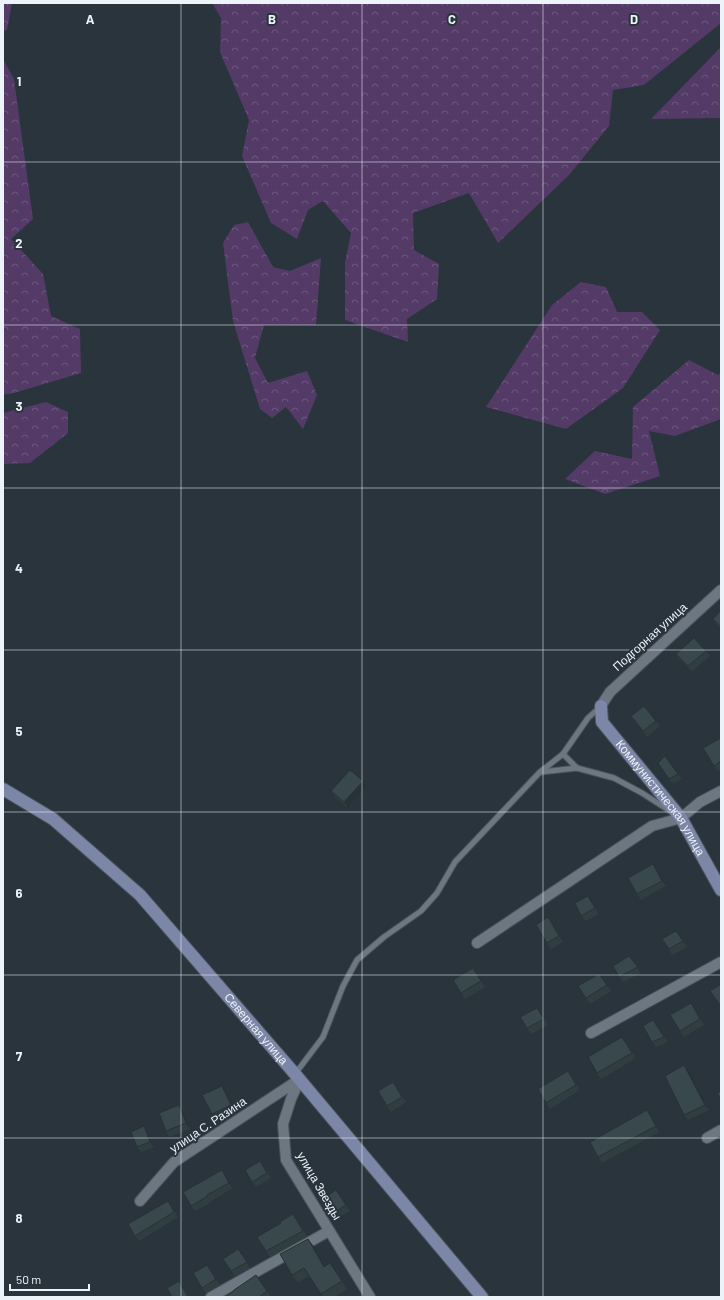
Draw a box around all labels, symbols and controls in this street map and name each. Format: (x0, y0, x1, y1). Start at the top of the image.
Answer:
text: A (86, 11, 95, 27)
text: B (268, 11, 276, 27)
text: C (448, 11, 456, 27)
text: D (630, 11, 638, 27)
text: 1 (17, 73, 21, 89)
text: 2 (15, 235, 23, 251)
text: 3 (15, 398, 23, 414)
text: 4 (15, 560, 23, 576)
street label: Подгорная улица (609, 599, 690, 674)
text: 5 (15, 723, 23, 739)
street label: Коммунистическая улица (614, 737, 709, 858)
text: 6 (16, 885, 23, 901)
street label: Северная улица (222, 990, 292, 1067)
text: 7 (16, 1048, 23, 1064)
street label: улица С. Разина (166, 1093, 249, 1156)
street label: улица Звезды (294, 1149, 345, 1222)
text: 8 (15, 1210, 23, 1226)
scale bar (10, 1266, 89, 1292)
text: 50 m (16, 1272, 41, 1286)

